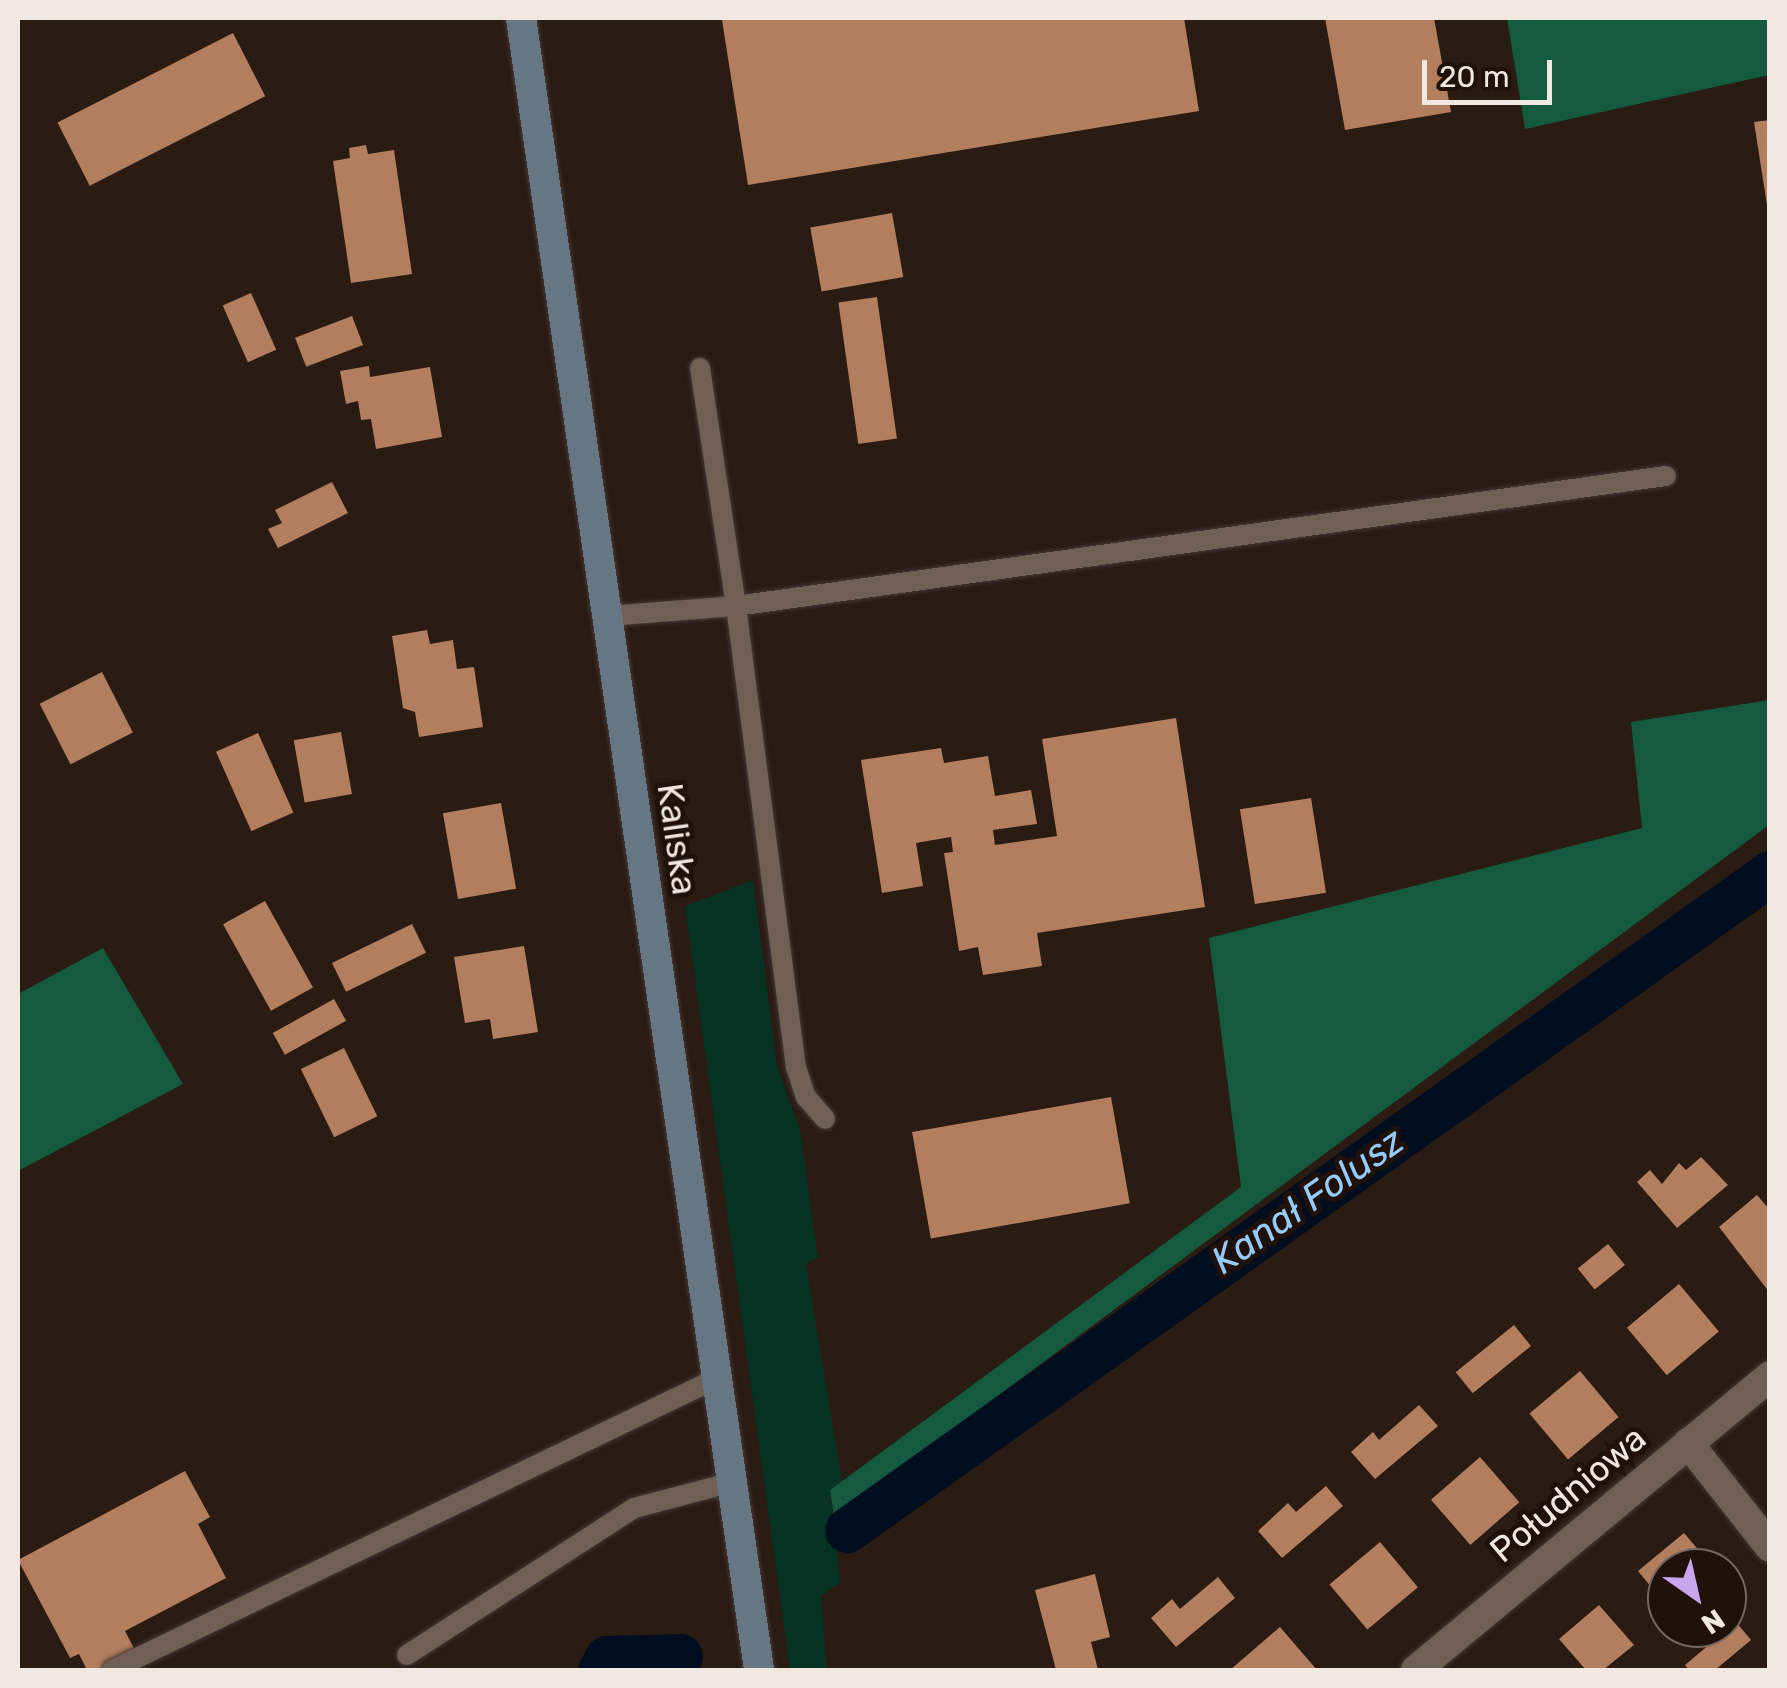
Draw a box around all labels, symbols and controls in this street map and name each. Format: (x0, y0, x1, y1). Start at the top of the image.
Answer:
scale bar (1427, 40, 1557, 102)
text: 20 m (1439, 59, 1510, 95)
street label: Kaliska (648, 781, 706, 897)
water label: Kanał Folusz (1203, 1118, 1413, 1284)
street label: Południowa (1482, 1417, 1654, 1571)
north arrow (1647, 1548, 1747, 1648)
text: N (1695, 1602, 1731, 1641)

